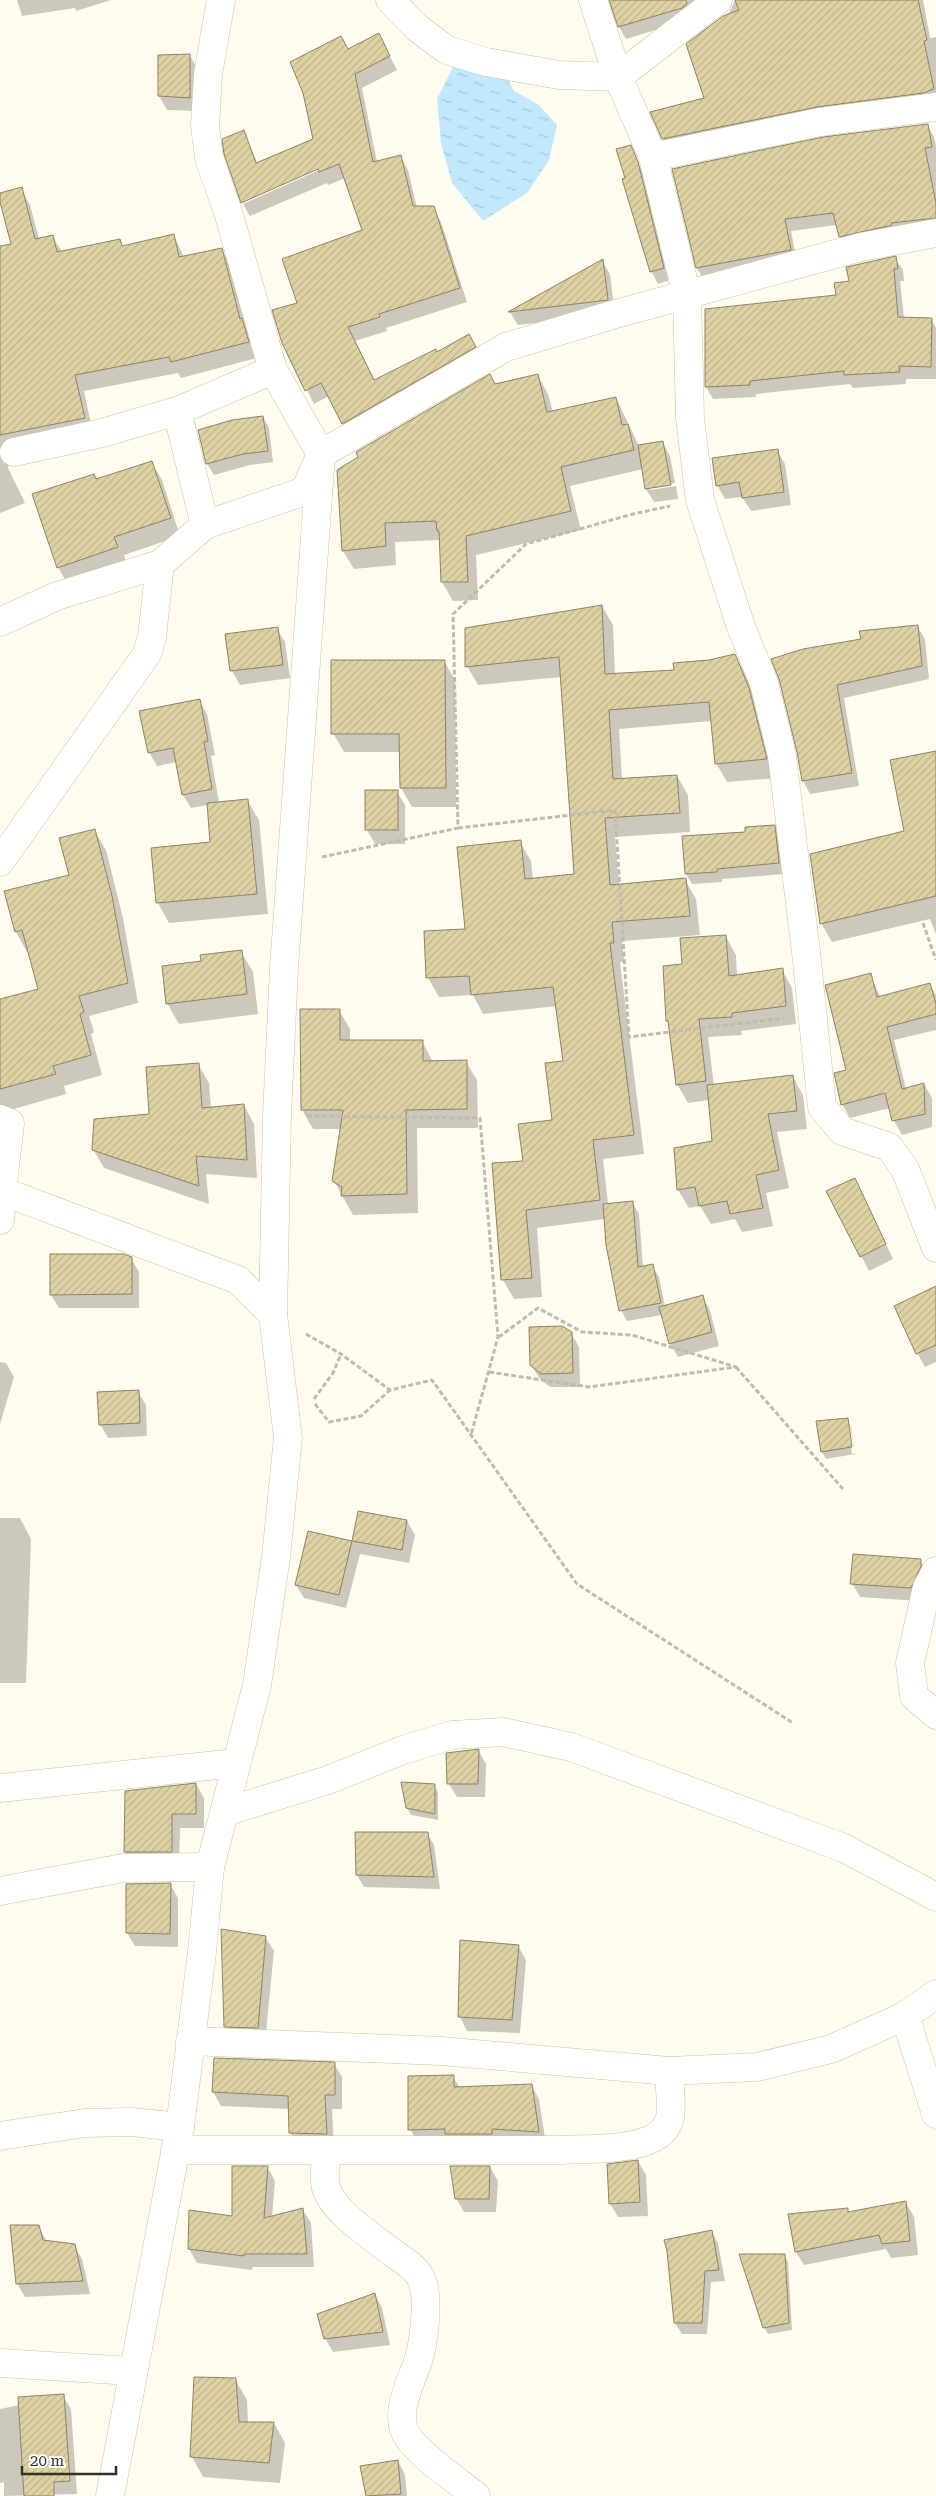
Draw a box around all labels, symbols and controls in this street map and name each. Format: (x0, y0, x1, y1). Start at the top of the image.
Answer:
scale bar (22, 2444, 116, 2476)
text: 20 m (30, 2452, 65, 2470)

